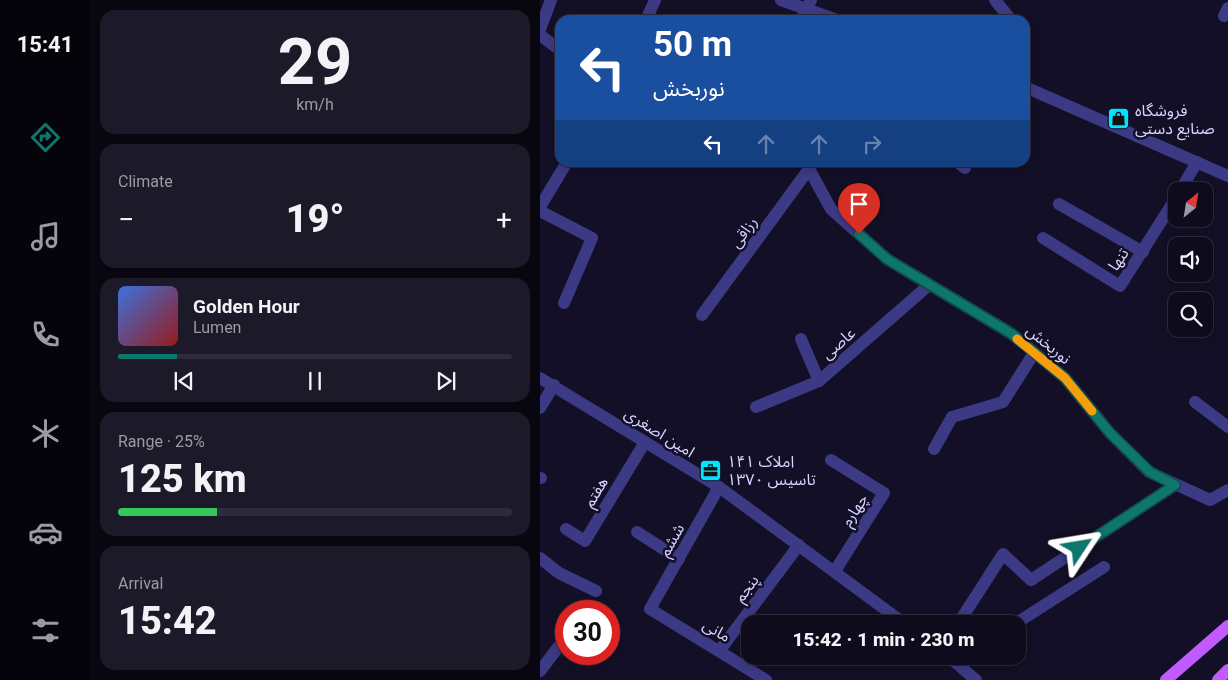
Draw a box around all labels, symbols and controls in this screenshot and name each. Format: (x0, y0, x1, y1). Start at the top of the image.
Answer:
text: 29 (278, 24, 352, 100)
text: 50 m (653, 24, 732, 65)
text: 15:41 (17, 32, 73, 57)
icon: left (570, 35, 635, 100)
text: نوربخش (653, 76, 725, 101)
text: km/h (296, 95, 334, 114)
place label: فروشگاه صنایع دستی (1135, 101, 1215, 141)
shop icon: فروشگاه صنایع دستی (1107, 107, 1131, 131)
icon: directions (28, 120, 63, 155)
icon: left (699, 130, 727, 158)
icon: ahead (752, 130, 780, 158)
icon: ahead (805, 130, 833, 158)
icon: right (858, 130, 886, 158)
text: Climate (118, 172, 173, 191)
north arrow (1168, 182, 1212, 228)
map controls (1168, 182, 1213, 337)
pin (838, 183, 880, 234)
icon: arrive (845, 190, 873, 218)
text: 19° (286, 197, 344, 241)
text: − (118, 203, 134, 236)
text: + (496, 203, 512, 236)
street label: رزاقی (726, 213, 761, 252)
icon: music (28, 219, 63, 254)
button: sound (1168, 237, 1213, 282)
street label: تنها (1104, 244, 1133, 274)
button: search (1168, 292, 1213, 337)
text: Golden Hour (193, 295, 300, 318)
icon: phone (28, 317, 63, 352)
text: Lumen (193, 318, 241, 337)
street label: نوربخش (1022, 321, 1075, 368)
street label: عاصی (817, 323, 859, 363)
icon: previous (170, 367, 198, 395)
icon: pause (301, 367, 329, 395)
icon: next (432, 367, 460, 395)
street label: امین اصغری (621, 403, 698, 461)
icon: climate (28, 416, 63, 451)
text: Range · 25% (118, 432, 205, 451)
place label: املاک ۱۴۱ تاسیس ۱۳۷۰ (727, 452, 816, 489)
text: 125 km (118, 457, 247, 501)
office icon: املاک ۱۴۱ تاسیس ۱۳۷۰ (699, 458, 723, 482)
street label: هفتم (579, 474, 614, 512)
street label: چهارم (837, 490, 874, 532)
icon: car (28, 515, 63, 550)
street label: ششم (655, 520, 691, 562)
position arrow (1052, 521, 1104, 573)
street label: پنجم (730, 571, 765, 608)
text: Arrival (118, 574, 163, 593)
text: 15:42 (118, 599, 217, 643)
speed limit sign: 30 (555, 600, 620, 665)
icon: filters (28, 613, 63, 648)
street label: مانی (699, 615, 734, 646)
text: 15:42 · 1 min · 230 m (792, 628, 975, 651)

